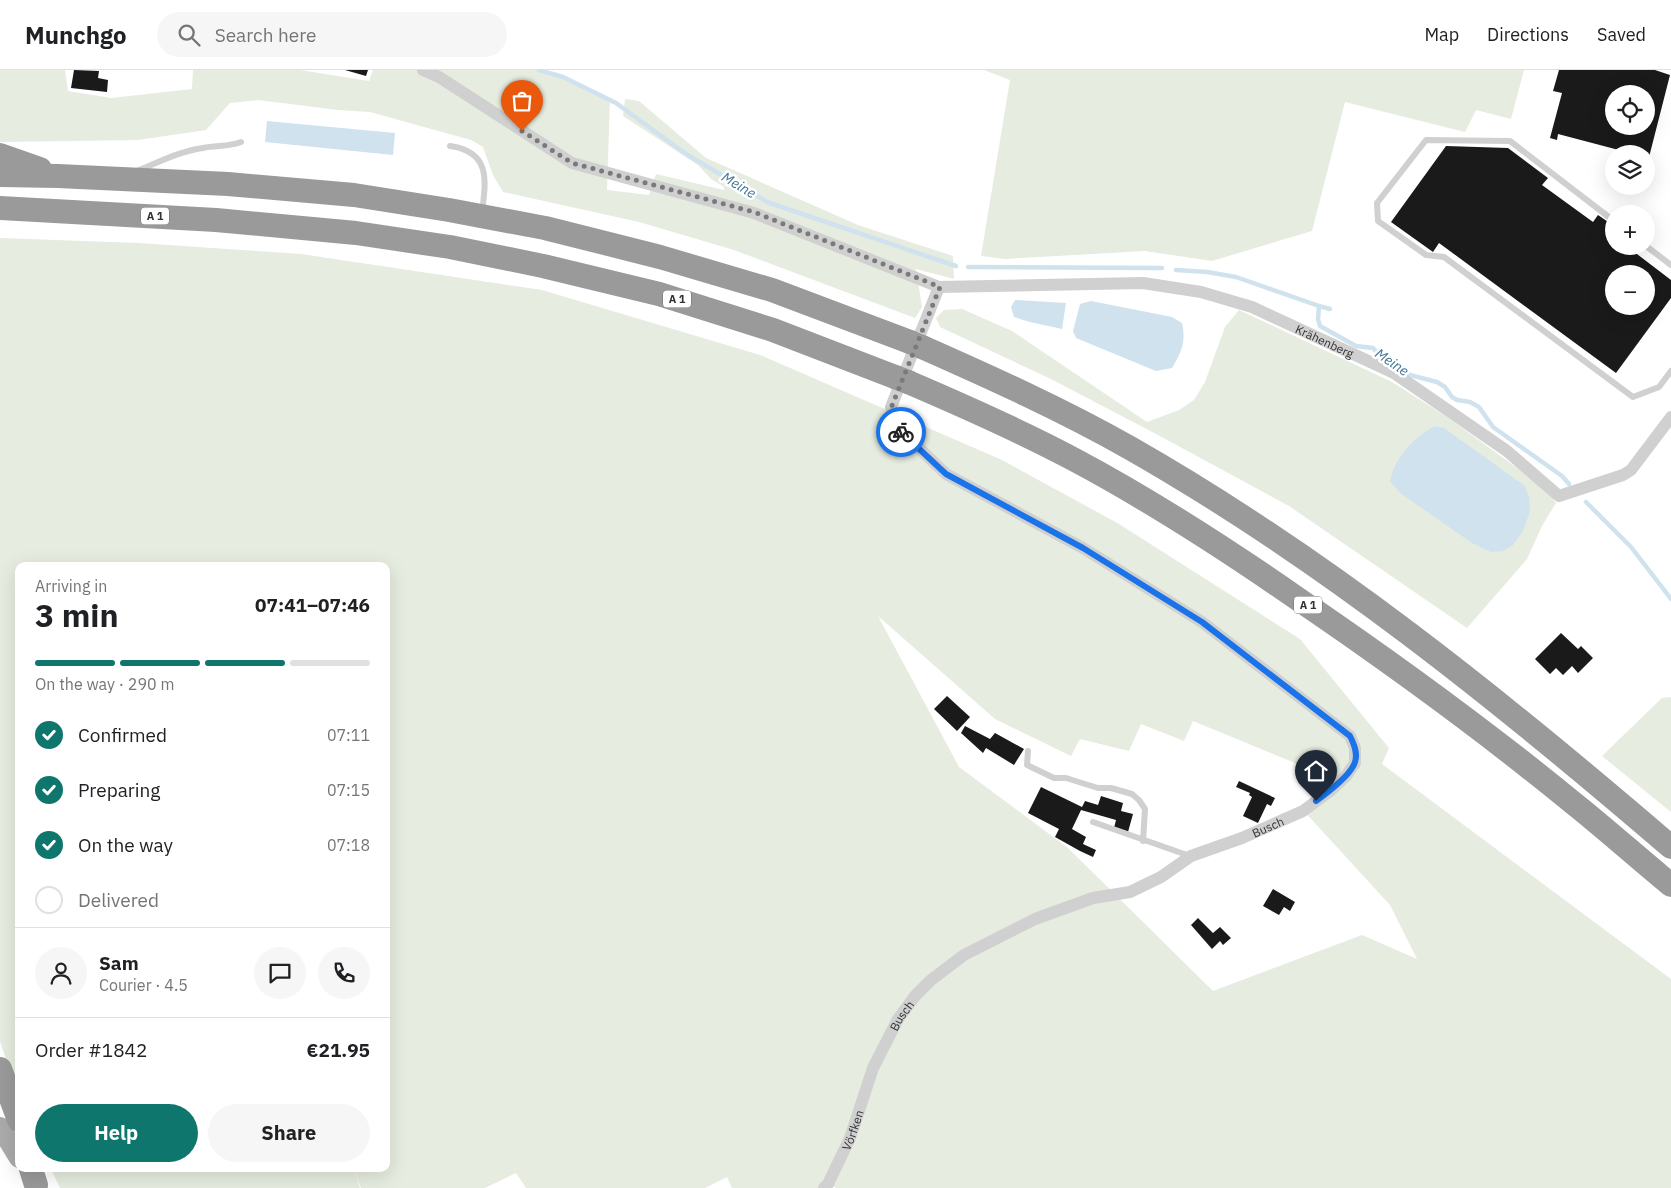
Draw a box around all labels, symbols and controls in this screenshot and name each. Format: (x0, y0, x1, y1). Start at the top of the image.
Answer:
search box (157, 12, 507, 57)
text: Munchgo (25, 19, 127, 51)
icon: search (175, 21, 203, 49)
text: Search here (215, 23, 316, 47)
text: Map (1424, 23, 1459, 46)
text: Directions (1487, 23, 1569, 46)
text: Saved (1597, 23, 1646, 46)
pin (501, 80, 543, 131)
map controls (1605, 85, 1655, 315)
button: locate (1605, 85, 1655, 135)
icon: bag (508, 87, 536, 115)
button: layers (1605, 145, 1655, 195)
water label: Meine (719, 168, 759, 202)
button: + (1605, 205, 1655, 255)
road number: A 1 (141, 208, 169, 224)
button: − (1605, 265, 1655, 315)
road number: A 1 (663, 290, 691, 308)
street label: Krähenberg (1293, 321, 1357, 361)
water label: Meine (1372, 344, 1412, 380)
courier (876, 407, 926, 457)
icon: bike (887, 418, 915, 446)
text: Arriving in (35, 576, 107, 596)
text: 07:41–07:46 (255, 593, 370, 617)
text: 3 min (35, 594, 119, 636)
road number: A 1 (1294, 596, 1322, 614)
text: On the way · 290 m (35, 674, 174, 694)
icon: check (35, 721, 63, 749)
text: Confirmed (78, 723, 167, 747)
text: 07:11 (327, 725, 370, 745)
pin (1295, 750, 1337, 801)
icon: home (1302, 757, 1330, 785)
icon: check (35, 776, 63, 804)
text: Preparing (78, 778, 160, 802)
text: 07:15 (327, 780, 370, 800)
street label: Busch (1249, 813, 1286, 840)
icon: check (35, 831, 63, 859)
text: On the way (78, 833, 173, 857)
text: 07:18 (327, 835, 370, 855)
text: Delivered (78, 888, 159, 912)
button: person (35, 947, 87, 999)
button: chat (254, 947, 306, 999)
button: phone (318, 947, 370, 999)
text: Sam (99, 951, 139, 975)
text: Courier · 4.5 (99, 975, 188, 995)
street label: Busch (886, 997, 917, 1033)
text: Order #1842 (35, 1038, 147, 1062)
text: €21.95 (307, 1038, 370, 1062)
button: Help (35, 1104, 198, 1162)
button: Share (208, 1104, 370, 1162)
street label: Vörfken (838, 1108, 866, 1152)

